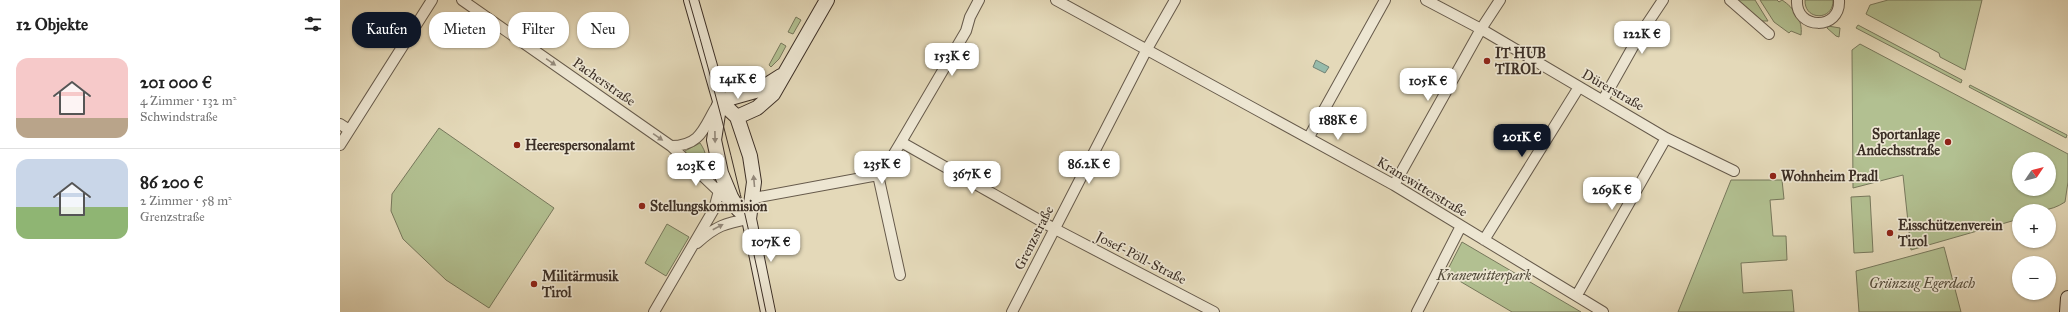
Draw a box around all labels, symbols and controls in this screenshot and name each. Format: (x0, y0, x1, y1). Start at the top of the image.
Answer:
chip: Kaufen (352, 12, 421, 48)
chip: Mieten (429, 12, 500, 48)
chip: Filter (508, 12, 569, 48)
chip: Neu (577, 12, 629, 48)
icon: filters (302, 13, 324, 35)
text: 12 Objekte (16, 14, 88, 35)
pin: 122K € (1609, 21, 1675, 55)
text: 122K € (1623, 26, 1661, 42)
pin: 153K € (919, 43, 985, 77)
place label: IT HUB TIROL (1494, 45, 1546, 78)
text: 153K € (934, 48, 970, 64)
street label: Pacherstraße (569, 54, 639, 110)
marker: IT HUB TIROL (1482, 56, 1492, 66)
one-way arrow (546, 58, 557, 66)
street label: Dürerstraße (1579, 65, 1647, 115)
pin: 141K € (705, 66, 771, 100)
pin: 105K € (1395, 68, 1461, 102)
text: 141K € (719, 71, 757, 87)
text: 201 000 € (140, 72, 212, 93)
text: 105K € (1409, 73, 1447, 89)
icon: home (48, 74, 96, 122)
text: 4 Zimmer · 132 m² (140, 93, 237, 109)
pin: 188K € (1305, 107, 1371, 141)
text: Schwindstraße (140, 109, 218, 125)
text: 188K € (1319, 112, 1357, 128)
pin: 201K € (1489, 124, 1555, 158)
place label: Sportanlage Andechsstraße (1856, 126, 1940, 159)
text: 201K € (1503, 129, 1541, 145)
one-way arrow (712, 131, 718, 144)
one-way arrow (653, 133, 663, 141)
place label: Heerespersonalamt (525, 137, 635, 155)
marker: Sportanlage Andechsstraße (1943, 137, 1953, 147)
marker: Heerespersonalamt (512, 140, 522, 150)
pin: 235K € (849, 151, 915, 185)
pin: 86.2K € (1052, 151, 1126, 185)
north arrow (2012, 152, 2056, 196)
map controls (2012, 152, 2056, 300)
pin: 203K € (663, 153, 729, 187)
street label: Kranewitterstraße (1374, 153, 1471, 221)
text: 235K € (863, 156, 901, 172)
text: 86.2K € (1068, 156, 1110, 172)
text: 203K € (676, 158, 716, 174)
pin: 367K € (939, 161, 1005, 195)
text: 367K € (953, 166, 991, 182)
place label: Wohnheim Pradl (1781, 168, 1879, 185)
marker: Wohnheim Pradl (1768, 171, 1778, 181)
text: 86 200 € (140, 172, 204, 193)
icon: home (48, 175, 96, 223)
one-way arrow (750, 175, 757, 187)
pin: 269K € (1579, 177, 1645, 211)
text: 269K € (1592, 182, 1632, 198)
text: 2 Zimmer · 58 m² (140, 193, 232, 209)
place label: Stellungskommision (650, 198, 768, 216)
marker: Stellungskommision (637, 201, 647, 211)
street label: Grenzstraße (1011, 203, 1057, 273)
button: + (2012, 204, 2056, 248)
text: Grenzstraße (140, 209, 205, 225)
place label: Eisschützenverein Tirol (1897, 217, 2003, 250)
one-way arrow (712, 224, 724, 230)
street label: Josef-Pöll-Straße (1091, 227, 1189, 289)
marker: Eisschützenverein Tirol (1885, 228, 1895, 238)
pin: 107K € (738, 229, 804, 263)
text: 107K € (751, 234, 791, 250)
button: − (2012, 256, 2056, 300)
park label: Kranewitterpark (1436, 267, 1532, 285)
place label: Militärmusik Tirol (541, 268, 619, 301)
park label: Grünzug Egerdach (1869, 275, 1975, 292)
marker: Militärmusik Tirol (529, 279, 539, 289)

